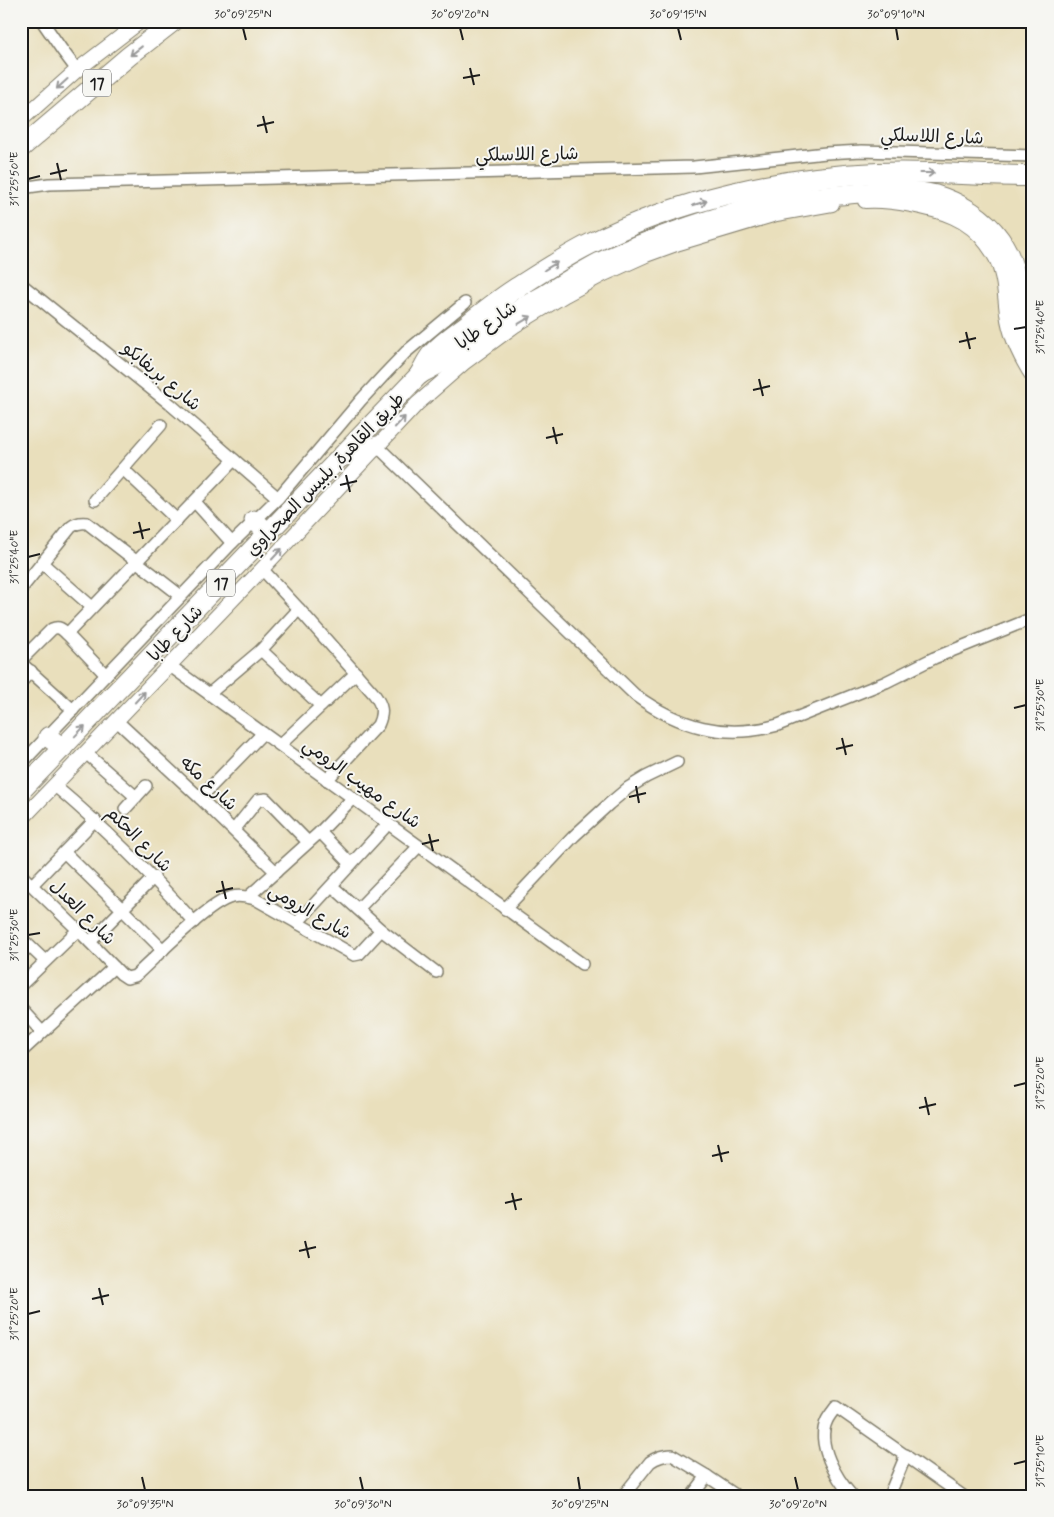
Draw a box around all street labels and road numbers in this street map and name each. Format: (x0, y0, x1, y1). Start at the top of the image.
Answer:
road number: 17 (83, 70, 111, 96)
street label: شارع اللاسلكي (880, 123, 984, 154)
street label: شارع اللاسلكي (475, 142, 579, 171)
street label: شارع طابا (451, 296, 522, 356)
street label: شارع بريفابكو (116, 336, 206, 417)
street label: طريق القاهرة, بلبيس الصحراوي (241, 388, 410, 562)
road number: 17 (207, 570, 235, 596)
street label: شارع طابا (143, 600, 209, 667)
street label: شارع مهيب الرومي (296, 733, 425, 837)
street label: شارع مكه (174, 751, 242, 817)
street label: شارع الحكم (99, 801, 177, 879)
street label: شارع العدل (44, 875, 120, 951)
street label: شارع الرومي (262, 878, 355, 948)

